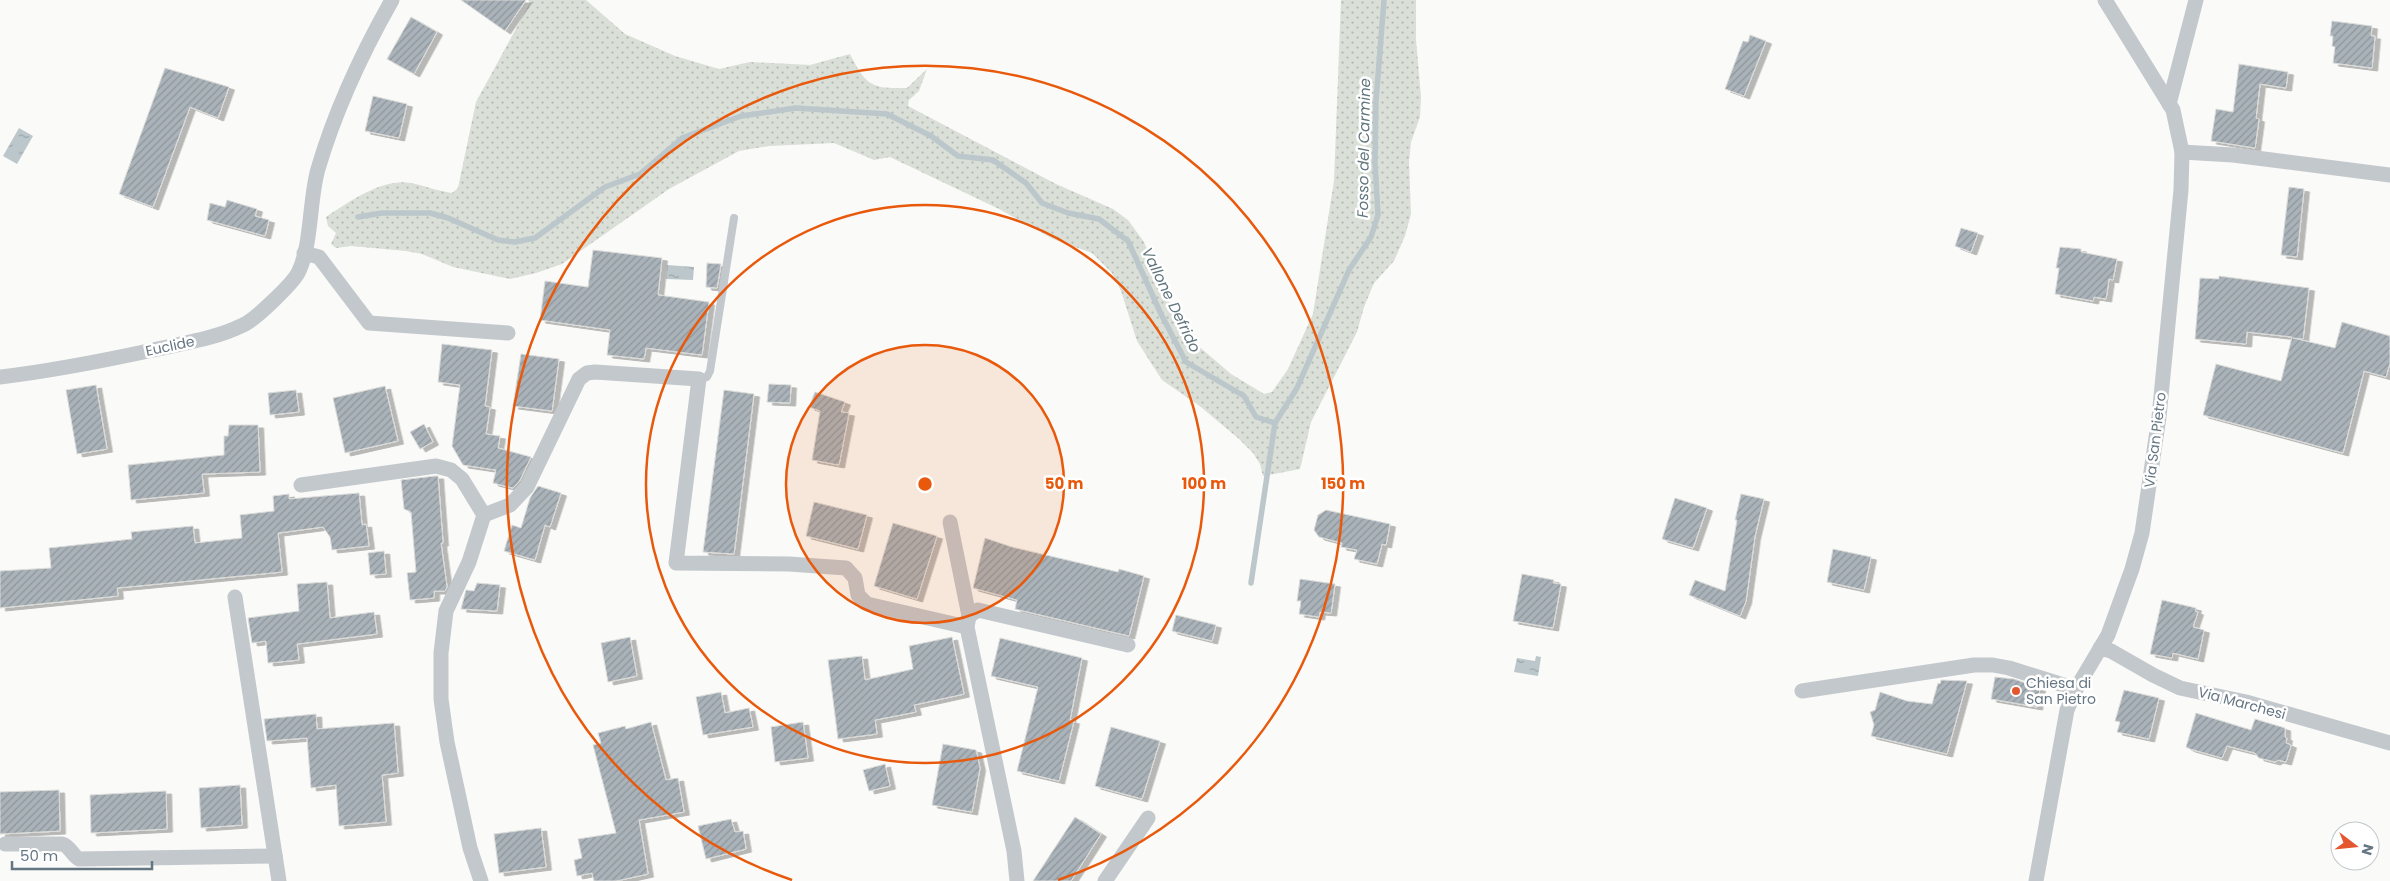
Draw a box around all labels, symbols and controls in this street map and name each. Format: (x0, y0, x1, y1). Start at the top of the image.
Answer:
water label: Fosso del Carmine (1352, 78, 1375, 218)
water label: Vallone Defrido (1137, 244, 1206, 356)
street label: Euclide (144, 331, 197, 361)
street label: Via San Pietro (2139, 391, 2171, 489)
text: 50 m (1045, 473, 1083, 494)
text: 100 m (1182, 473, 1226, 494)
text: 150 m (1321, 473, 1365, 494)
centre of rings (916, 475, 934, 493)
place label: Chiesa di San Pietro (2026, 673, 2096, 709)
street label: Via Marchesi (2196, 682, 2288, 724)
marker: Chiesa di San Pietro (2010, 685, 2022, 697)
north arrow (2330, 821, 2380, 871)
scale bar (12, 838, 152, 870)
text: N (2356, 842, 2379, 857)
text: 50 m (20, 845, 58, 866)

